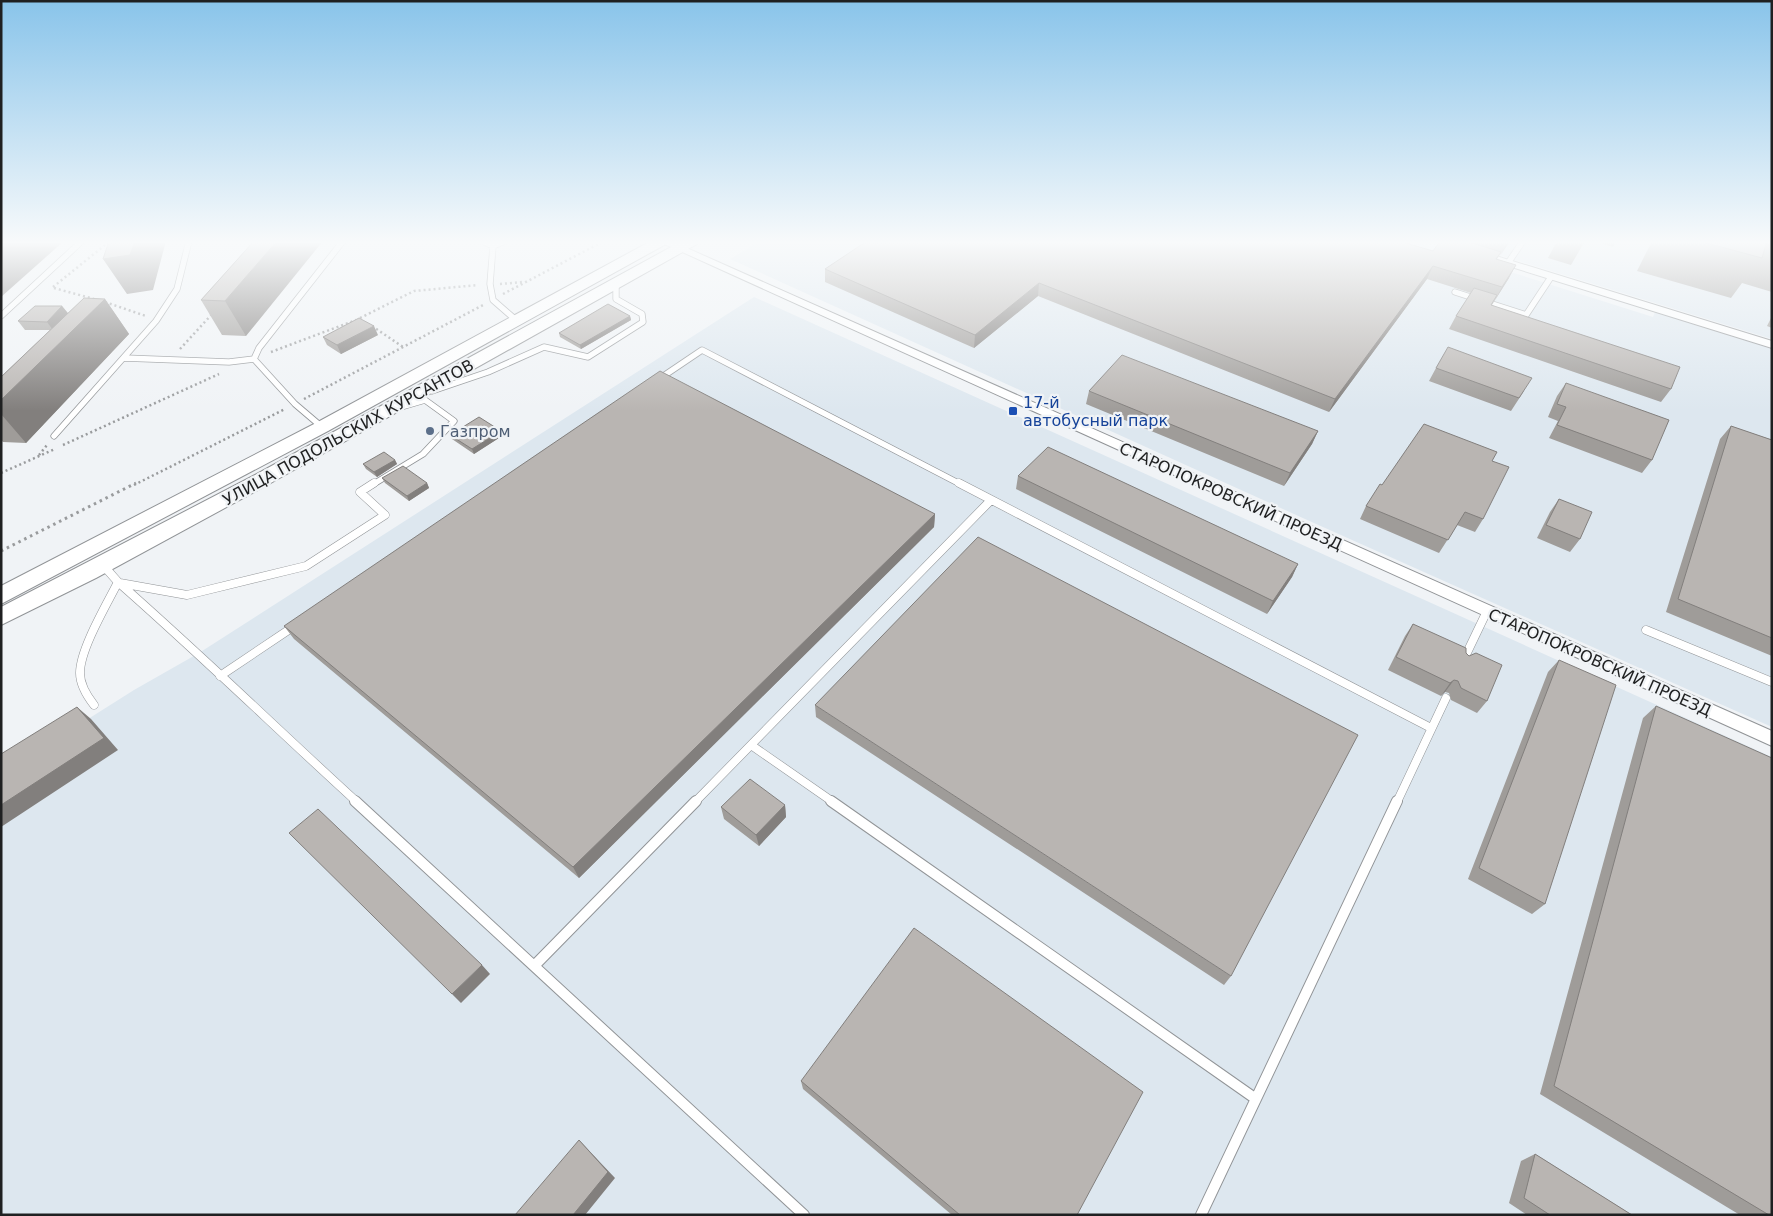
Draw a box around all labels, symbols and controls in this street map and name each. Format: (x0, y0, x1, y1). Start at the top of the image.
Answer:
street label: УЛИЦА ПОДОЛЬСКИХ КУРСАНТОВ (220, 355, 477, 510)
place label: 17-й автобусный парк (1023, 393, 1168, 430)
marker: 17-й автобусный парк (1007, 405, 1019, 417)
place label: Газпром (440, 422, 511, 441)
marker: Газпром (424, 425, 436, 437)
street label: СТАРОПОКРОВСКИЙ ПРОЕЗД (1116, 439, 1345, 554)
street label: СТАРОПОКРОВСКИЙ ПРОЕЗД (1485, 605, 1714, 720)

